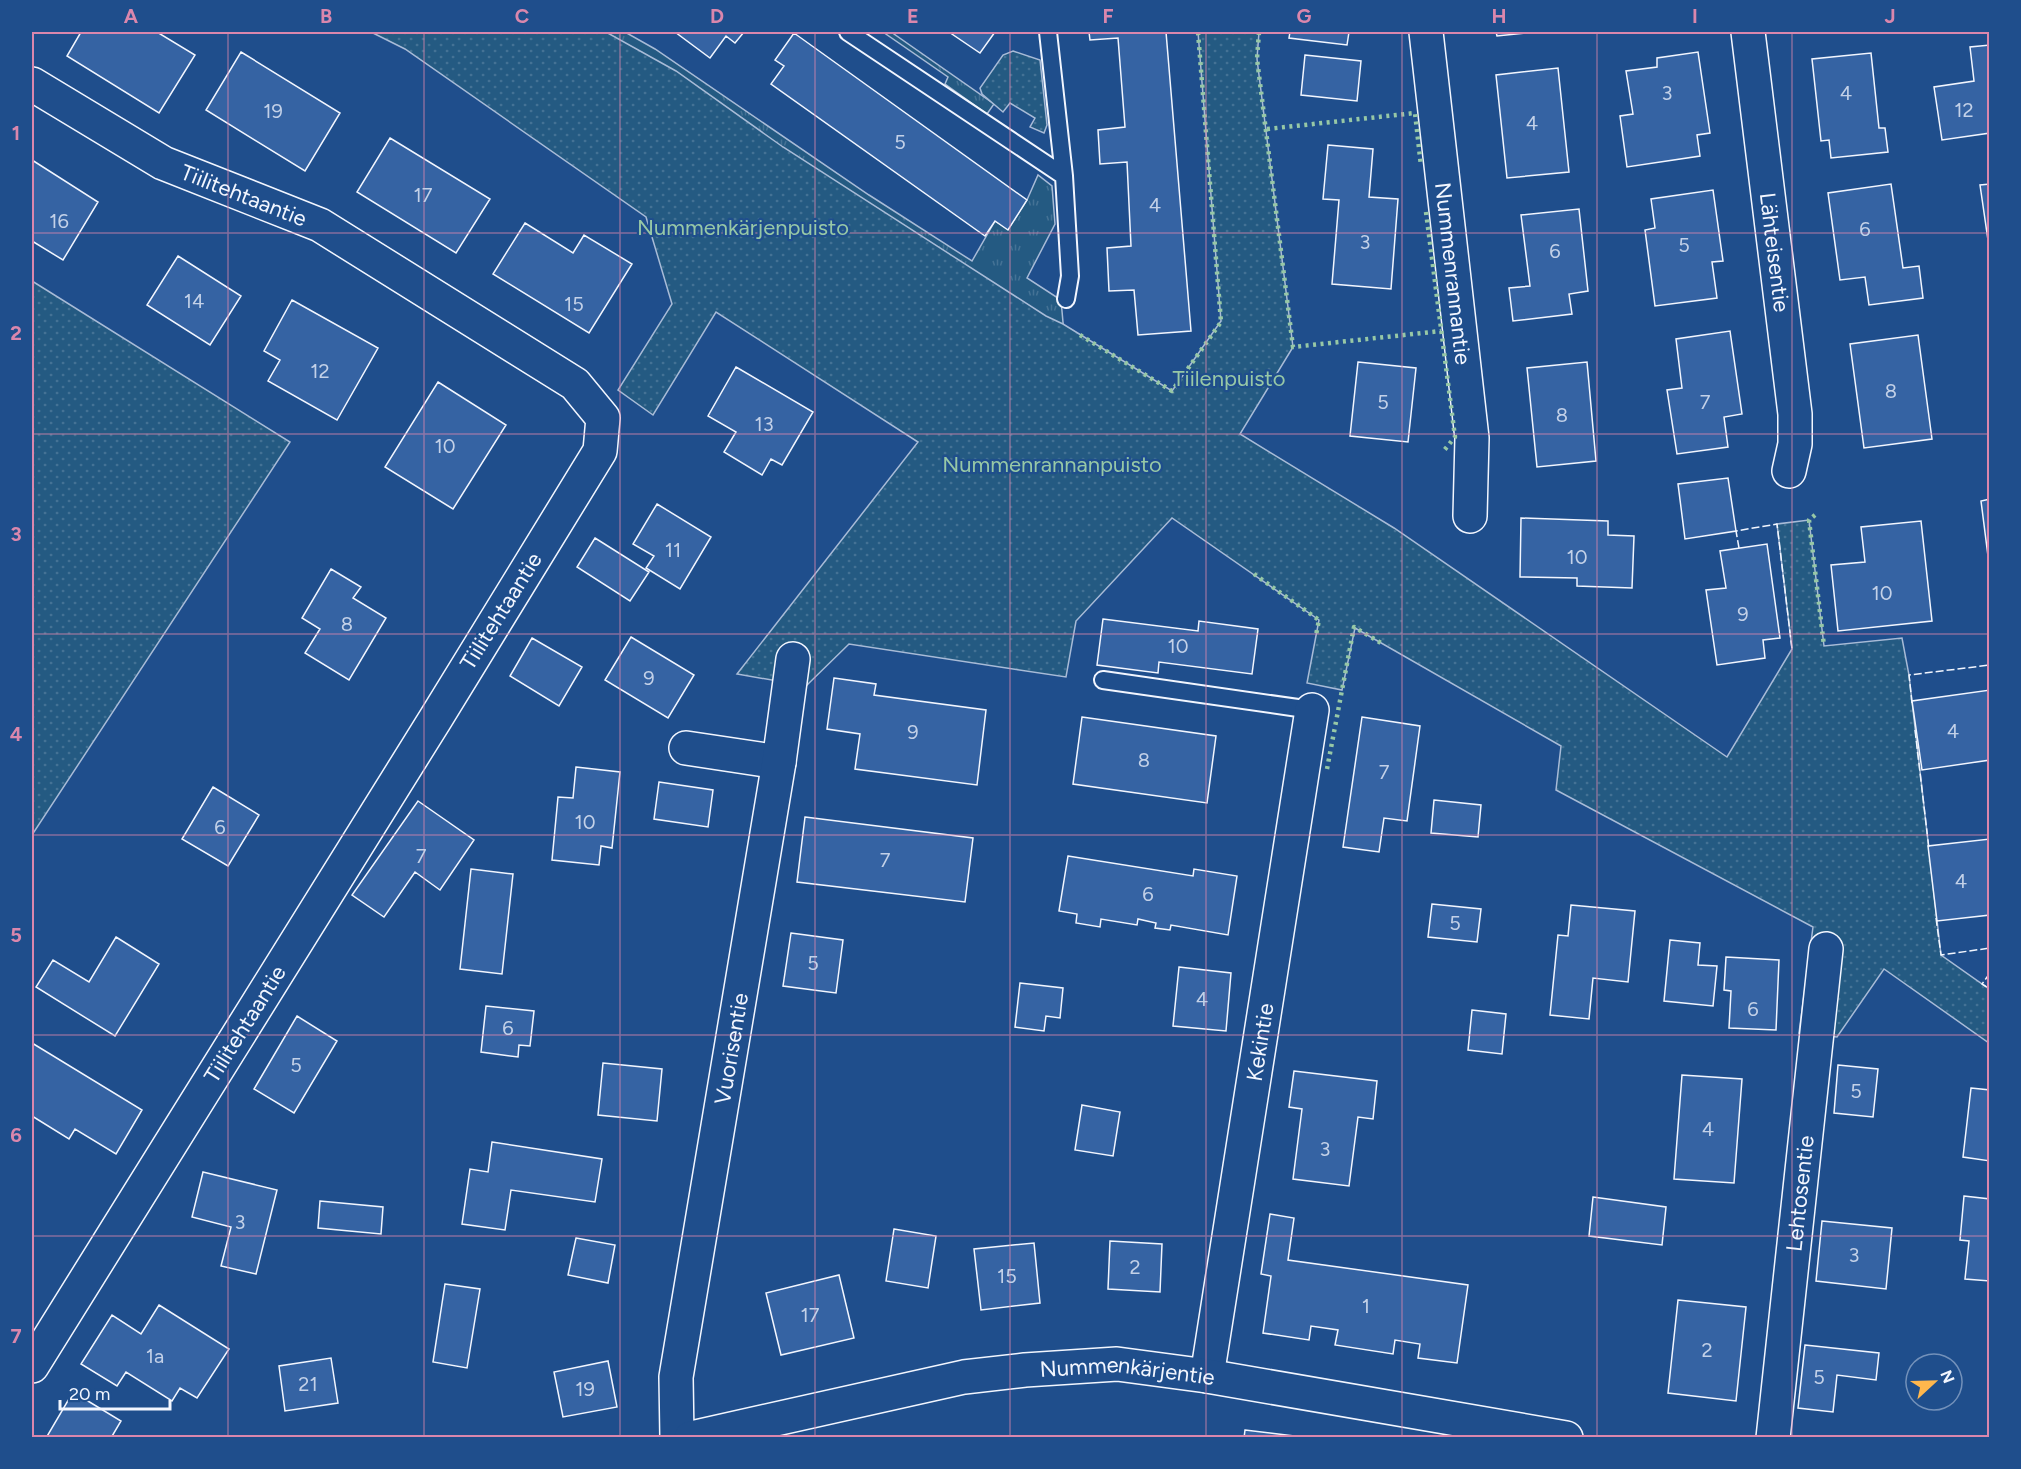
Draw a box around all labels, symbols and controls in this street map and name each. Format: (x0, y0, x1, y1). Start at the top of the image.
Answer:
text: A (124, 4, 139, 28)
text: B (320, 4, 332, 28)
text: C (515, 4, 529, 28)
text: D (710, 4, 724, 28)
text: E (907, 4, 919, 28)
text: F (1102, 4, 1114, 28)
text: G (1297, 4, 1312, 28)
text: H (1492, 4, 1507, 28)
text: I (1692, 4, 1698, 28)
text: J (1884, 4, 1896, 28)
house number: 3 (1662, 81, 1672, 105)
house number: 4 (1840, 81, 1852, 105)
house number: 12 (1954, 98, 1974, 122)
house number: 19 (263, 99, 283, 123)
house number: 4 (1526, 111, 1538, 135)
text: 1 (12, 121, 20, 145)
house number: 5 (894, 130, 906, 154)
street label: Tiilitehtaantie (177, 158, 311, 232)
street label: Nummenrannantie (1430, 181, 1477, 366)
house number: 17 (414, 183, 433, 207)
street label: Lähteisentie (1754, 191, 1796, 314)
house number: 4 (1149, 193, 1161, 217)
house number: 16 (49, 209, 69, 233)
park label: Nummenkärjenpuisto (637, 214, 849, 241)
house number: 6 (1859, 217, 1871, 241)
house number: 3 (1360, 230, 1370, 254)
house number: 5 (1678, 233, 1690, 257)
house number: 6 (1549, 239, 1561, 263)
house number: 14 (184, 289, 204, 313)
house number: 15 (564, 292, 584, 316)
text: 2 (10, 321, 22, 345)
house number: 12 (310, 359, 330, 383)
park label: Tiilenpuisto (1172, 365, 1286, 392)
house number: 8 (1885, 379, 1897, 403)
house number: 5 (1377, 390, 1389, 414)
house number: 7 (1700, 390, 1711, 414)
house number: 8 (1556, 403, 1568, 427)
house number: 13 (754, 412, 774, 436)
house number: 10 (434, 434, 456, 458)
park label: Nummenrannanpuisto (942, 451, 1162, 478)
text: 3 (10, 522, 22, 546)
house number: 11 (665, 538, 681, 562)
house number: 10 (1566, 545, 1588, 569)
street label: Tiilitehtaantie (454, 547, 548, 675)
house number: 10 (1871, 581, 1893, 605)
house number: 9 (1737, 602, 1749, 626)
house number: 8 (341, 612, 353, 636)
house number: 10 (1167, 634, 1189, 658)
house number: 9 (643, 666, 655, 690)
house number: 4 (1947, 719, 1959, 743)
house number: 9 (907, 720, 919, 744)
text: 4 (10, 722, 23, 746)
house number: 8 (1138, 748, 1150, 772)
house number: 7 (1379, 760, 1390, 784)
house number: 10 (574, 810, 596, 834)
house number: 6 (214, 815, 226, 839)
house number: 7 (416, 844, 427, 868)
house number: 7 (880, 848, 891, 872)
house number: 4 (1955, 869, 1967, 893)
house number: 6 (1142, 882, 1154, 906)
house number: 5 (1449, 911, 1461, 935)
text: 5 (10, 923, 22, 947)
house number: 5 (807, 951, 819, 975)
street label: Tiilitehtaantie (198, 960, 292, 1088)
house number: 4 (1196, 987, 1208, 1011)
street label: Vuorisentie (708, 991, 754, 1106)
house number: 6 (1747, 997, 1759, 1021)
street label: Kekintie (1240, 1001, 1279, 1083)
house number: 6 (502, 1016, 514, 1040)
house number: 5 (290, 1053, 302, 1077)
house number: 5 (1850, 1079, 1862, 1103)
house number: 4 (1702, 1117, 1714, 1141)
text: 6 (10, 1123, 22, 1147)
street label: Lehtosentie (1780, 1134, 1819, 1253)
house number: 3 (1320, 1137, 1330, 1161)
house number: 3 (235, 1210, 245, 1234)
house number: 3 (1849, 1243, 1859, 1267)
house number: 2 (1129, 1255, 1141, 1279)
house number: 15 (997, 1264, 1017, 1288)
house number: 1 (1362, 1294, 1370, 1318)
house number: 17 (801, 1303, 820, 1327)
text: 7 (10, 1324, 22, 1348)
house number: 2 (1701, 1338, 1713, 1362)
house number: 1a (146, 1344, 164, 1368)
street label: Nummenkärjentie (1039, 1350, 1217, 1391)
north arrow (1904, 1352, 1964, 1412)
house number: 5 (1813, 1365, 1825, 1389)
text: N (1936, 1367, 1959, 1386)
house number: 21 (298, 1372, 318, 1396)
scale bar (60, 1373, 170, 1411)
house number: 19 (575, 1377, 595, 1401)
text: 20 m (69, 1383, 110, 1405)

